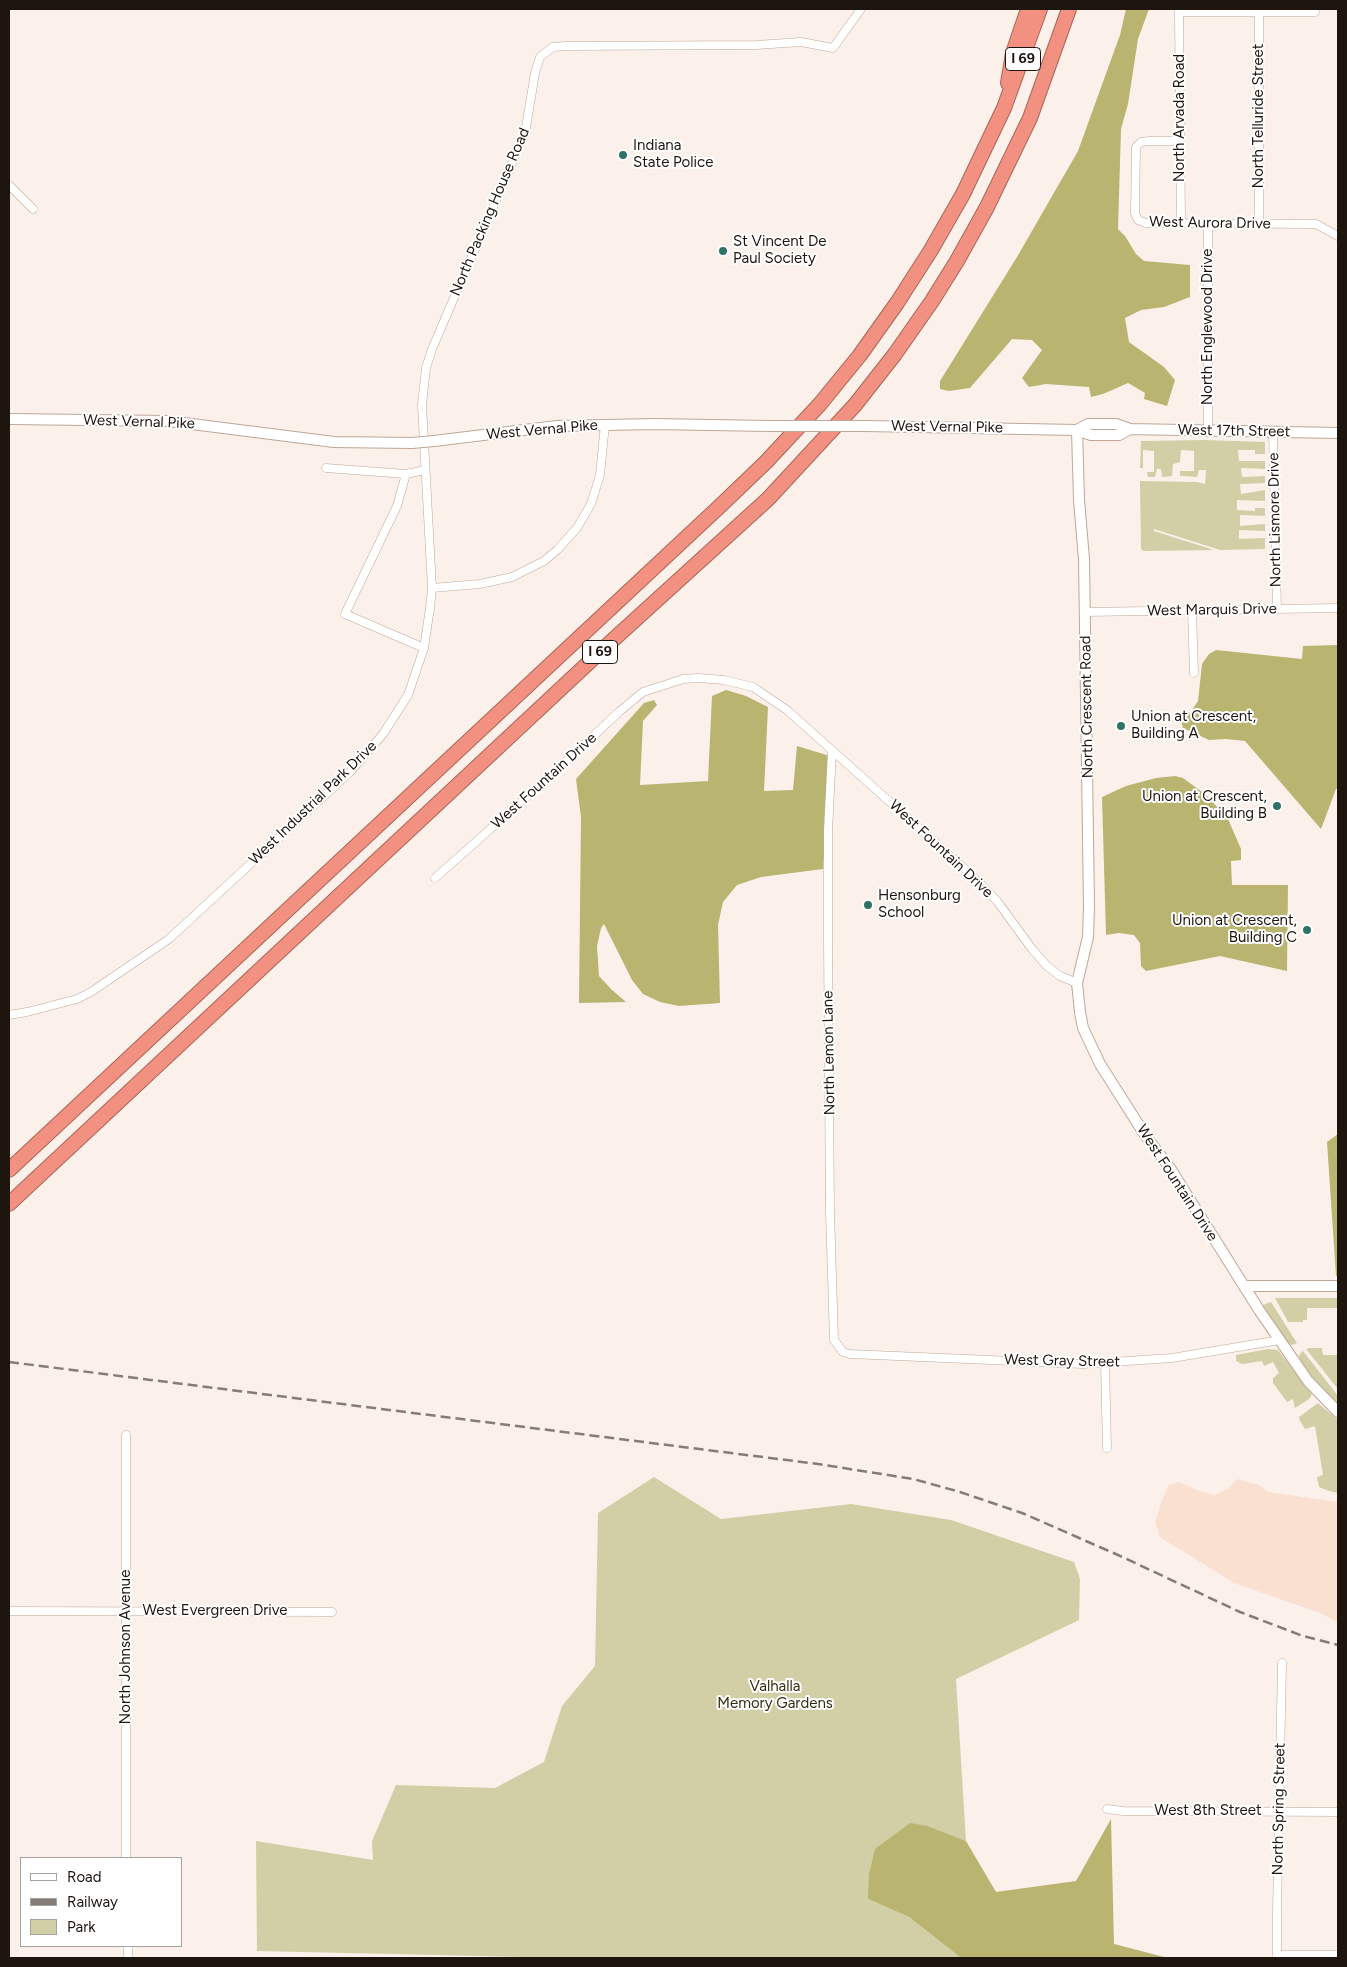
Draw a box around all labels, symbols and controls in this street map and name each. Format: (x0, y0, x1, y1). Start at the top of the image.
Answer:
street label: North Telluride Street (1250, 44, 1268, 188)
road number: I 69 (1006, 48, 1040, 70)
street label: North Arvada Road (1171, 54, 1189, 182)
street label: North Packing House Road (446, 125, 534, 299)
place label: Indiana State Police (633, 137, 713, 172)
marker: Indiana State Police (617, 149, 629, 161)
street label: West Aurora Drive (1149, 213, 1271, 233)
place label: St Vincent De Paul Society (733, 233, 826, 268)
marker: St Vincent De Paul Society (717, 245, 729, 257)
street label: North Englewood Drive (1199, 249, 1217, 405)
street label: West Vernal Pike (83, 411, 195, 433)
street label: West Vernal Pike (485, 416, 599, 444)
street label: West Vernal Pike (891, 417, 1003, 437)
street label: West 17th Street (1178, 421, 1290, 441)
street label: North Lismore Drive (1265, 453, 1285, 587)
street label: West Marquis Drive (1147, 600, 1277, 620)
street label: North Crescent Road (1077, 635, 1097, 779)
road number: I 69 (582, 640, 618, 664)
place label: Union at Crescent, Building A (1131, 708, 1256, 743)
marker: Union at Crescent, Building A (1115, 720, 1127, 732)
street label: West Fountain Drive (488, 729, 600, 833)
street label: West Industrial Park Drive (245, 737, 381, 869)
place label: Union at Crescent, Building B (1142, 788, 1267, 823)
street label: West Fountain Drive (885, 796, 997, 902)
marker: Union at Crescent, Building B (1271, 800, 1283, 812)
place label: Hensonburg School (878, 887, 961, 922)
marker: Hensonburg School (862, 899, 874, 911)
place label: Union at Crescent, Building C (1172, 912, 1297, 947)
marker: Union at Crescent, Building C (1301, 924, 1313, 936)
street label: North Lemon Lane (819, 991, 839, 1115)
street label: West Fountain Drive (1133, 1121, 1221, 1245)
street label: West Gray Street (1004, 1351, 1120, 1371)
street label: North Johnson Avenue (117, 1570, 135, 1724)
street label: West Evergreen Drive (142, 1602, 288, 1620)
park label: Valhalla Memory Gardens (717, 1678, 833, 1713)
street label: North Spring Street (1269, 1743, 1289, 1875)
street label: West 8th Street (1154, 1802, 1262, 1820)
legend (20, 1857, 182, 1947)
text: Road (67, 1868, 102, 1886)
text: Railway (67, 1893, 118, 1911)
text: Park (67, 1918, 96, 1936)

